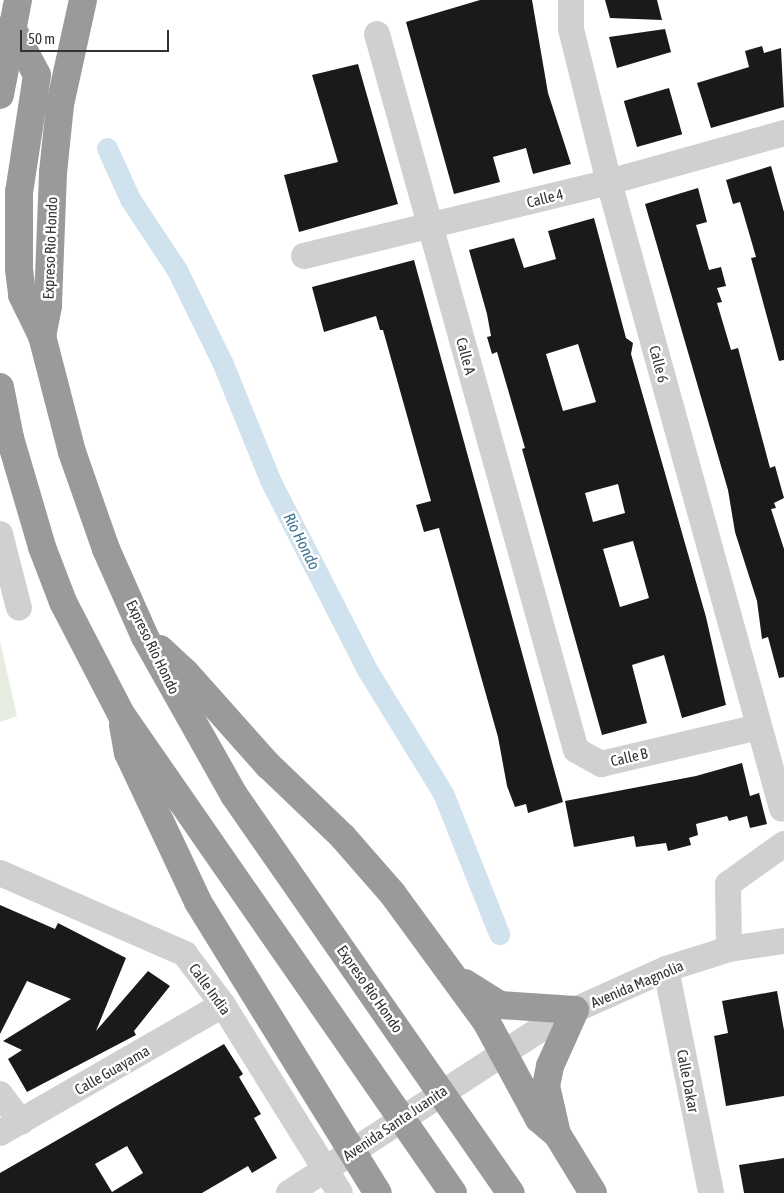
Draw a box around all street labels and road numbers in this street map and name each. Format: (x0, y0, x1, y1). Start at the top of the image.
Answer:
street label: Calle 4 (525, 185, 565, 211)
street label: Expreso Río Hondo (39, 196, 61, 300)
street label: Calle A (452, 335, 480, 377)
street label: Calle 6 (645, 344, 673, 384)
street label: Expreso Río Hondo (122, 597, 184, 697)
street label: Calle B (609, 744, 649, 770)
street label: Expreso Río Hondo (333, 942, 407, 1036)
street label: Avenida Magnolia (588, 956, 686, 1012)
street label: Calle India (185, 960, 235, 1018)
street label: Calle Guayama (71, 1041, 153, 1099)
street label: Calle Dakar (673, 1048, 703, 1114)
street label: Avenida Santa Juanita (339, 1081, 451, 1165)

